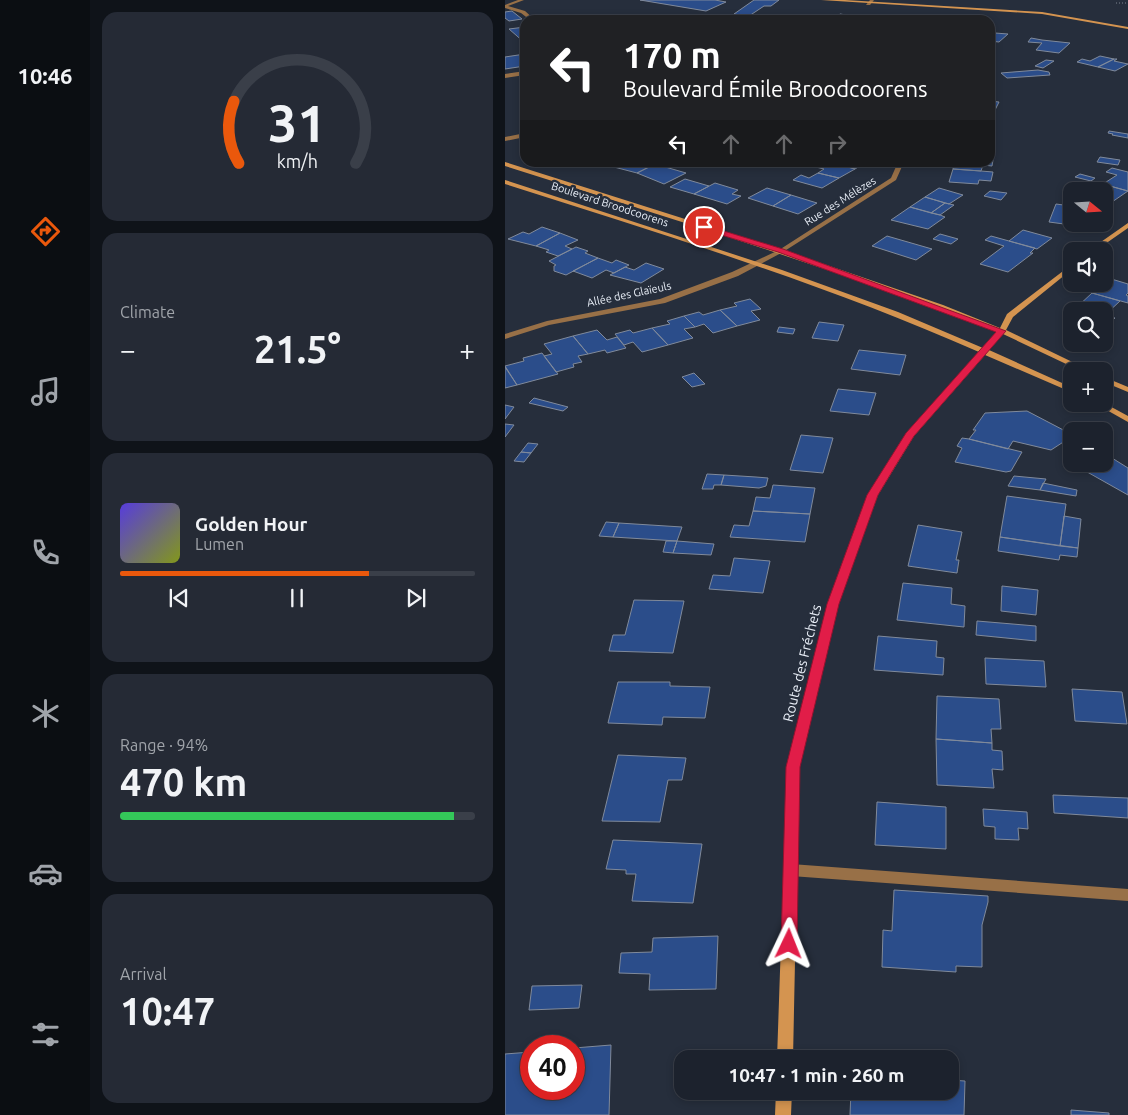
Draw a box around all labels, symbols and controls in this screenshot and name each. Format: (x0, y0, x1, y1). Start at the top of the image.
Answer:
icon: left (540, 35, 605, 100)
text: 170 m (623, 35, 721, 75)
text: 10:46 (17, 63, 73, 88)
text: Boulevard Émile Broodcoorens (623, 76, 928, 101)
text: 31 (268, 94, 327, 152)
icon: left (664, 130, 692, 158)
icon: ahead (717, 130, 745, 158)
icon: ahead (770, 130, 798, 158)
icon: right (823, 130, 851, 158)
text: km/h (277, 151, 318, 171)
street label: Rue des Mélèzes (802, 174, 878, 228)
street label: Boulevard Broodcoorens (550, 179, 670, 229)
north arrow (1063, 182, 1113, 232)
map controls (1063, 182, 1113, 472)
pin (683, 206, 725, 248)
icon: arrive (690, 213, 718, 241)
icon: directions (28, 214, 63, 249)
button: sound (1063, 242, 1113, 292)
street label: Allée des Glaïeuls (586, 279, 672, 309)
button: search (1063, 302, 1113, 352)
text: Climate (120, 303, 175, 321)
text: 21.5° (254, 328, 341, 370)
text: − (120, 334, 136, 365)
text: + (459, 334, 475, 365)
button: + (1063, 362, 1113, 412)
icon: music (28, 374, 63, 409)
button: − (1063, 422, 1113, 472)
text: Golden Hour (195, 513, 307, 535)
icon: phone (28, 535, 63, 570)
text: Lumen (195, 535, 244, 553)
icon: previous (165, 584, 193, 612)
icon: pause (283, 584, 311, 612)
icon: next (402, 584, 430, 612)
street label: Route des Fréchets (780, 603, 824, 723)
icon: climate (28, 696, 63, 731)
text: Range · 94% (120, 736, 208, 754)
text: 470 km (120, 761, 247, 803)
icon: car (28, 856, 63, 891)
position arrow (762, 917, 814, 969)
text: Arrival (120, 965, 167, 983)
text: 10:47 (120, 990, 215, 1032)
icon: filters (28, 1017, 63, 1052)
speed limit sign: 40 (520, 1035, 585, 1100)
text: 10:47 · 1 min · 260 m (729, 1064, 904, 1086)

